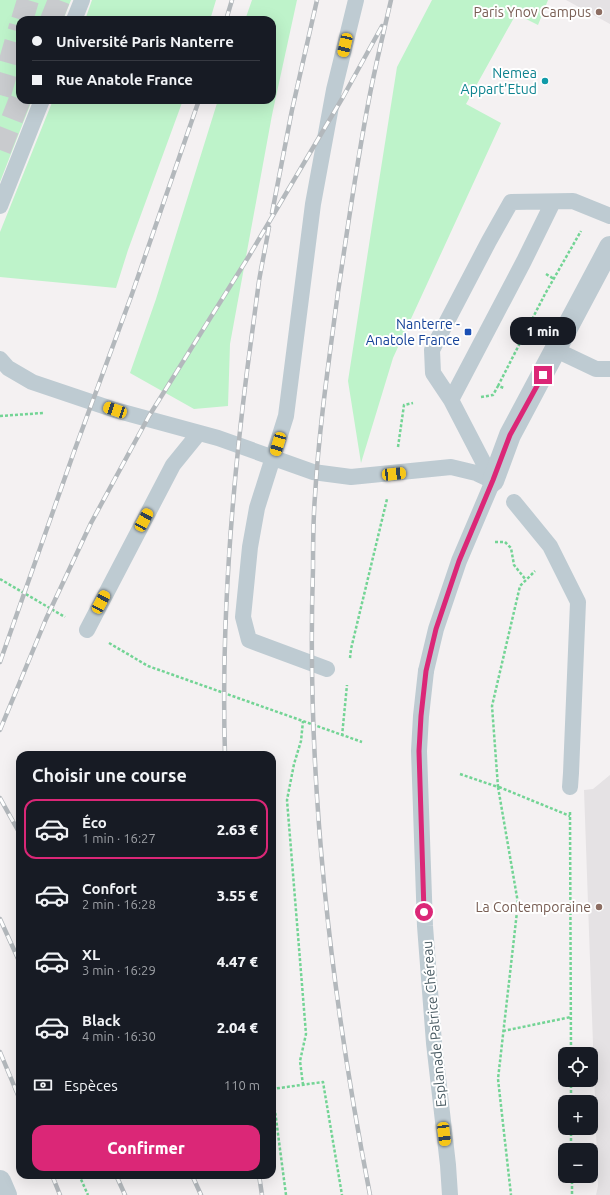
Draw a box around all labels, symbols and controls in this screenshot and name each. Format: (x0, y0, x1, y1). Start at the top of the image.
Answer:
place label: Paris Ynov Campus (474, 4, 591, 20)
marker: Paris Ynov Campus (594, 7, 604, 17)
car (336, 32, 354, 58)
text: Université Paris Nanterre (56, 33, 234, 50)
place label: Nemea Appart'Etud (461, 65, 537, 97)
text: Rue Anatole France (56, 71, 193, 88)
marker: Nemea Appart'Etud (540, 76, 550, 86)
place label: Nanterre - Anatole France (366, 316, 460, 348)
callout: 1 min (510, 317, 576, 345)
text: 1 min (526, 324, 560, 338)
marker: Nanterre - Anatole France (463, 327, 473, 337)
route end (534, 366, 552, 384)
car (102, 400, 128, 420)
car (269, 431, 287, 457)
car (381, 467, 407, 481)
car (133, 507, 155, 533)
car (90, 589, 112, 615)
text: Choisir une course (32, 765, 187, 785)
icon: car (34, 811, 70, 847)
text: Éco (82, 814, 107, 831)
text: 2.63 € (217, 821, 258, 838)
text: 1 min · 16:27 (82, 831, 156, 845)
icon: car (34, 877, 70, 913)
text: Confort (82, 880, 137, 897)
text: 3.55 € (217, 887, 258, 904)
text: 2 min · 16:28 (82, 897, 156, 911)
place label: La Contemporaine (475, 899, 591, 915)
marker: La Contemporaine (594, 902, 604, 912)
route start (415, 903, 433, 921)
street label: Esplanade Patrice Chéreau (419, 940, 449, 1108)
icon: car (34, 943, 70, 979)
text: XL (82, 946, 100, 963)
text: 4.47 € (217, 953, 258, 970)
text: 3 min · 16:29 (82, 963, 156, 977)
icon: car (34, 1009, 70, 1045)
text: Black (82, 1012, 121, 1029)
text: 2.04 € (217, 1019, 258, 1036)
text: 4 min · 16:30 (82, 1029, 156, 1043)
map controls (558, 1047, 598, 1183)
button: locate (558, 1047, 598, 1087)
icon: cash (32, 1074, 54, 1096)
text: Espèces (64, 1077, 118, 1094)
text: 110 m (224, 1078, 260, 1092)
button: + (558, 1095, 598, 1135)
car (437, 1121, 451, 1147)
button: Confirmer (32, 1125, 260, 1171)
button: − (558, 1143, 598, 1183)

